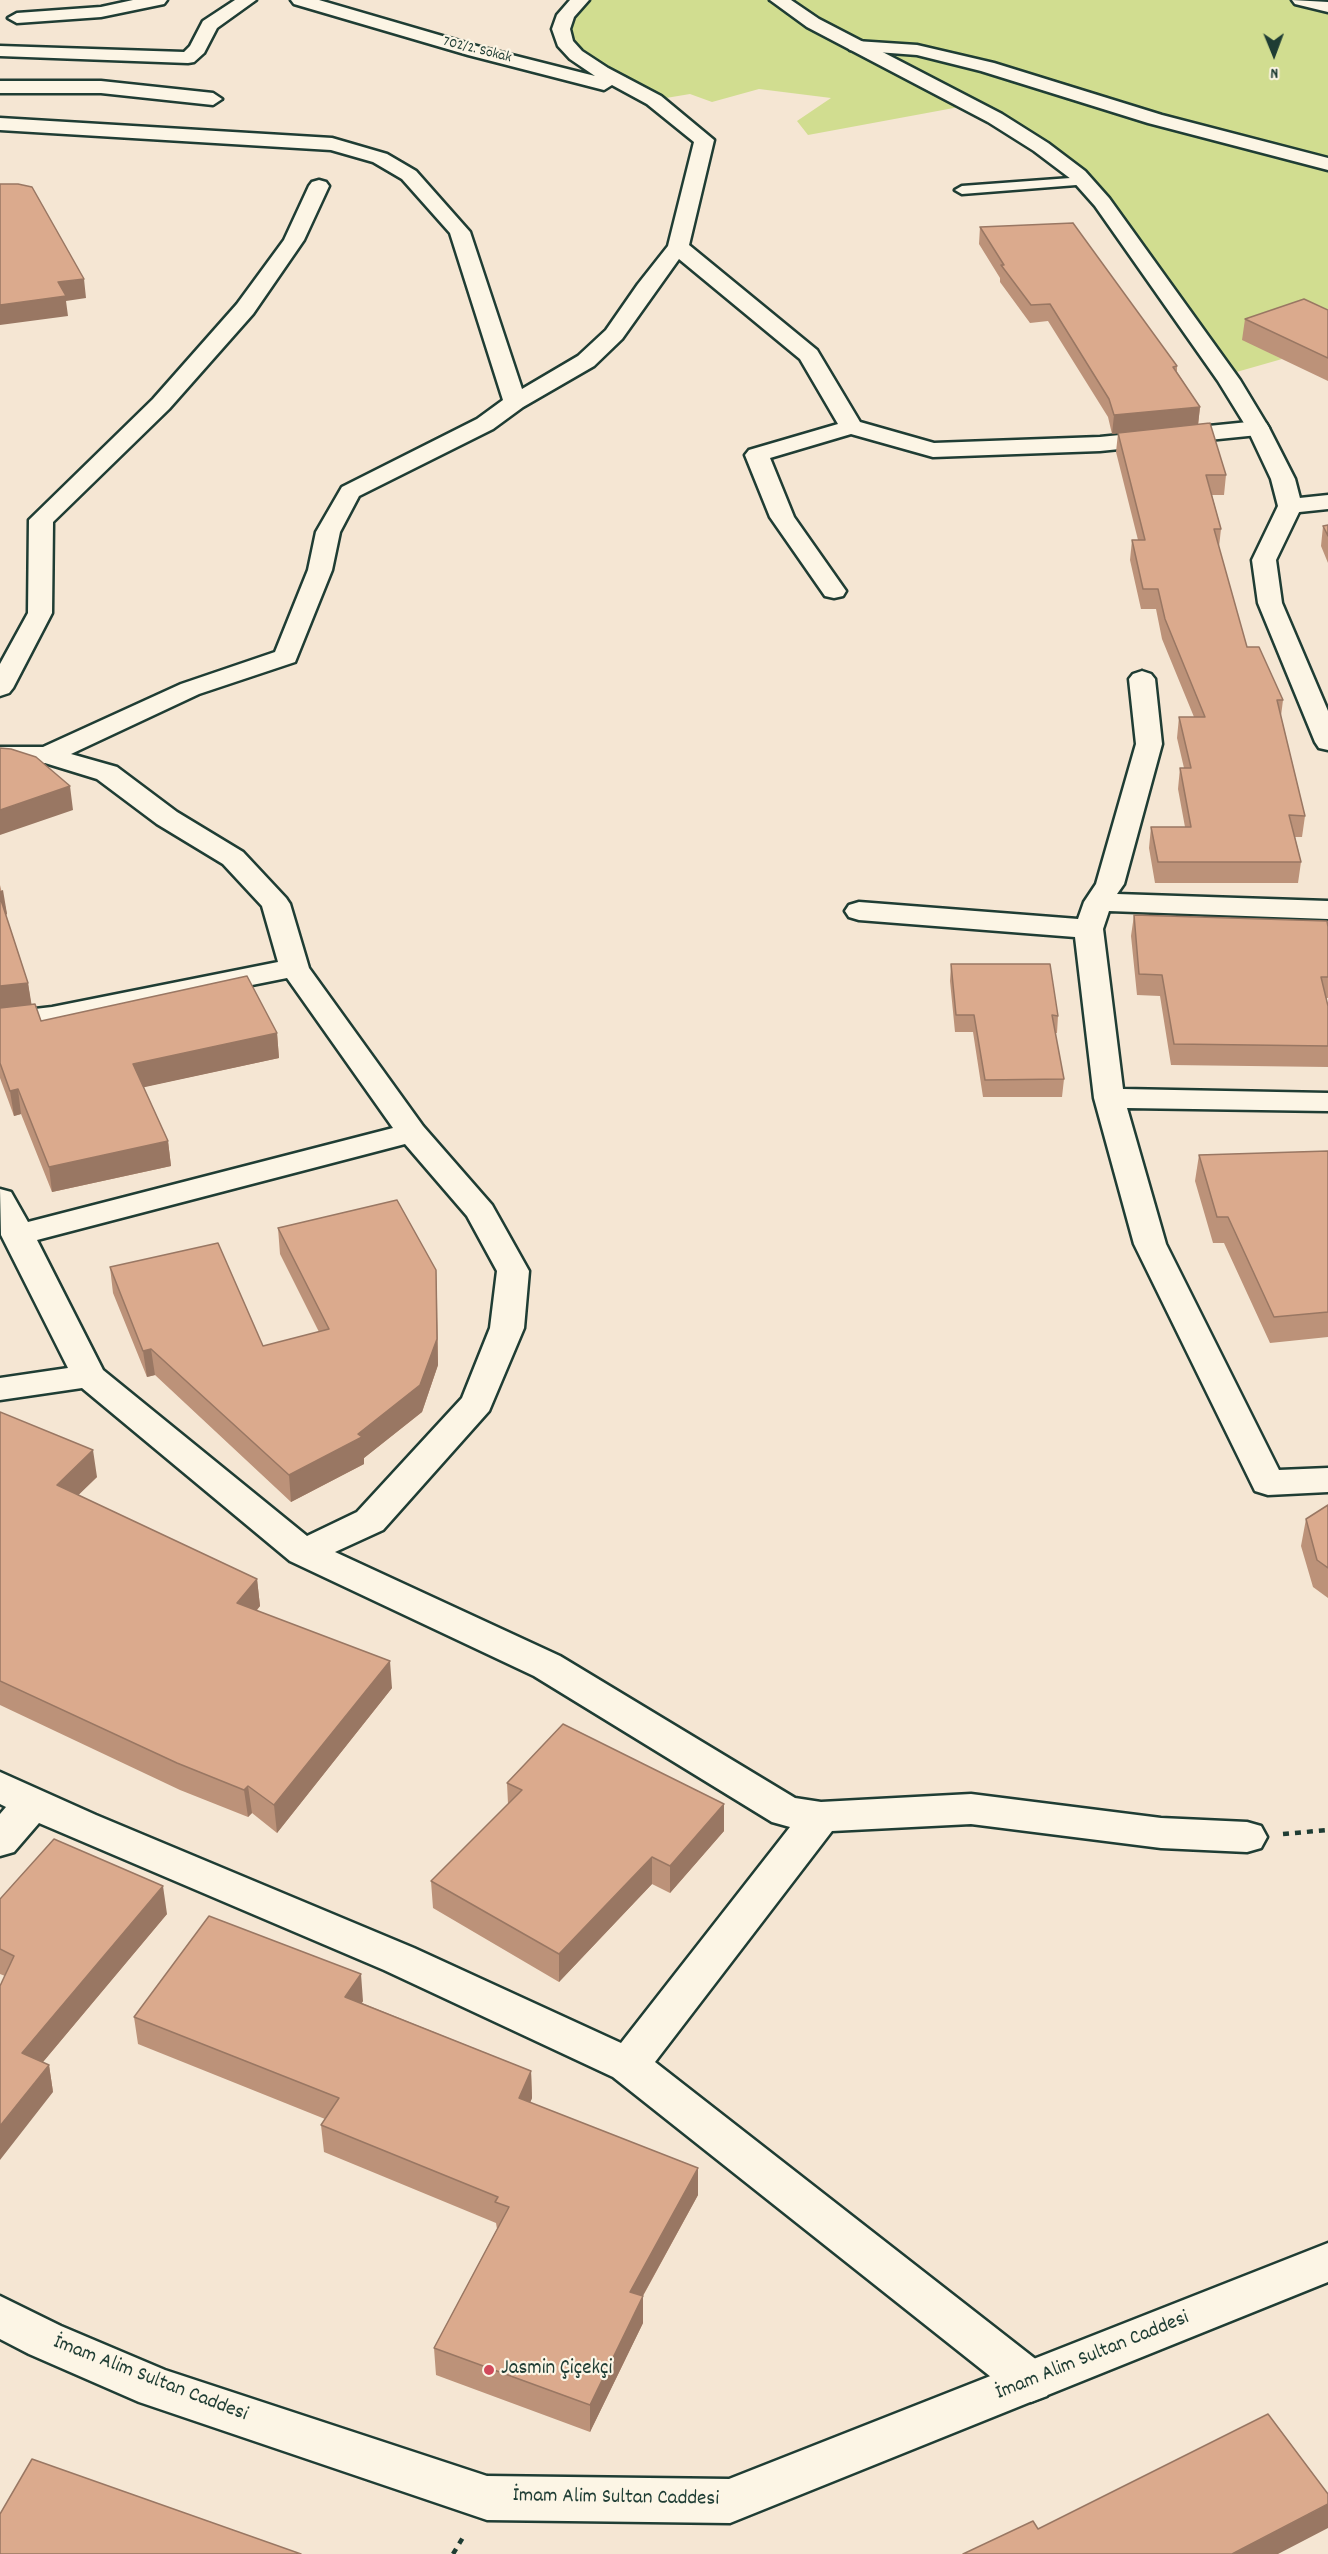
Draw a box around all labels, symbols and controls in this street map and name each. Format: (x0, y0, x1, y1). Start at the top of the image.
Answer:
north arrow (1244, 24, 1304, 84)
street label: 702/2. Sokak (441, 34, 513, 68)
text: N (1270, 61, 1278, 84)
street label: İmam Alim Sultan Caddesi (993, 2307, 1193, 2407)
street label: İmam Alim Sultan Caddesi (49, 2331, 251, 2429)
place label: Jasmin Çiçekçi (501, 2357, 612, 2383)
marker: Jasmin Çiçekçi (482, 2363, 496, 2377)
street label: İmam Alim Sultan Caddesi (513, 2485, 719, 2513)

